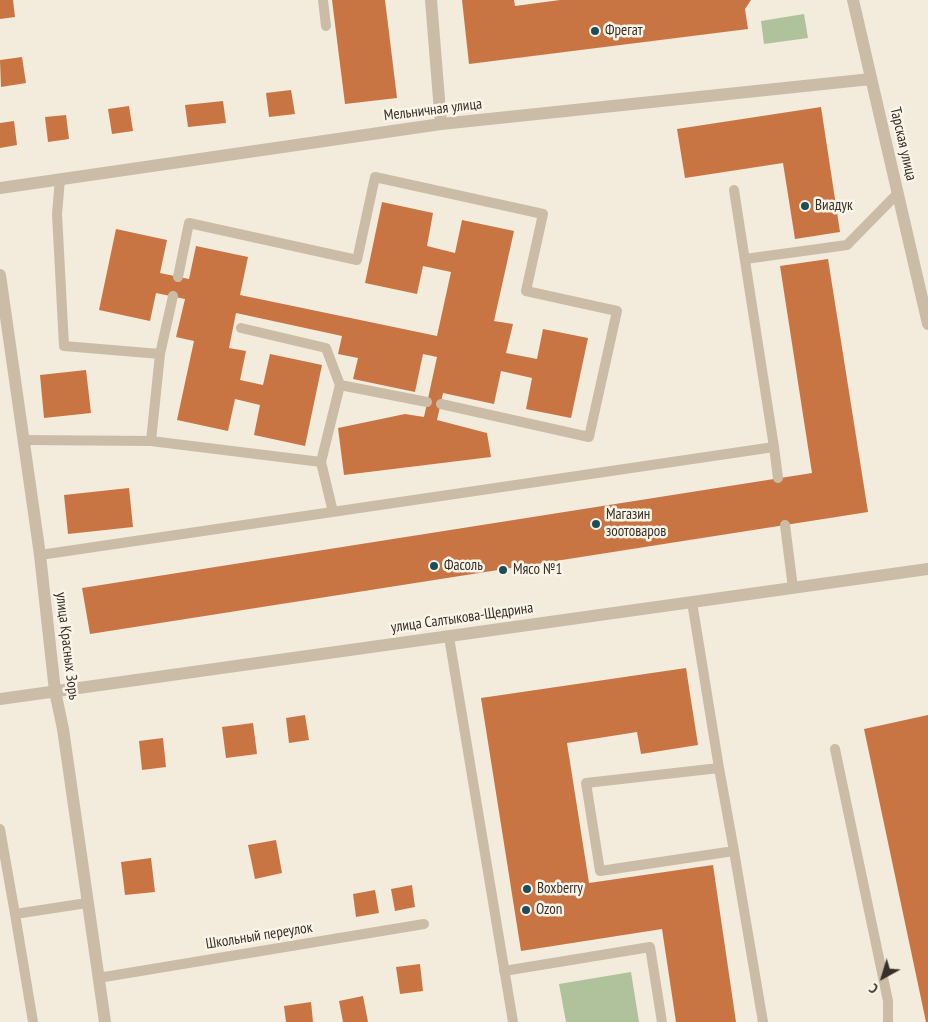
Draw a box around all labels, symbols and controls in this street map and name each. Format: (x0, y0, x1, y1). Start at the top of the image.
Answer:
place label: Фрегат (605, 22, 642, 40)
marker: Фрегат (589, 25, 601, 37)
street label: Мельничная улица (383, 95, 483, 125)
street label: Тарская улица (886, 106, 920, 182)
place label: Виадук (815, 197, 853, 215)
marker: Виадук (799, 200, 811, 212)
place label: Магазин зоотоваров (606, 506, 666, 541)
marker: Магазин зоотоваров (590, 518, 602, 530)
place label: Фасоль (444, 557, 483, 575)
marker: Фасоль (428, 560, 440, 572)
place label: Мясо №1 (513, 561, 562, 579)
marker: Мясо №1 (497, 564, 509, 576)
street label: улица Красных Зорь (51, 591, 83, 701)
street label: улица Салтыкова-Щедрина (390, 599, 534, 637)
place label: Boxberry (537, 880, 583, 898)
marker: Boxberry (521, 883, 533, 895)
place label: Ozon (536, 901, 562, 919)
marker: Ozon (520, 904, 532, 916)
street label: Школьный переулок (204, 919, 314, 953)
north arrow (858, 952, 908, 1002)
text: С (865, 980, 882, 998)

